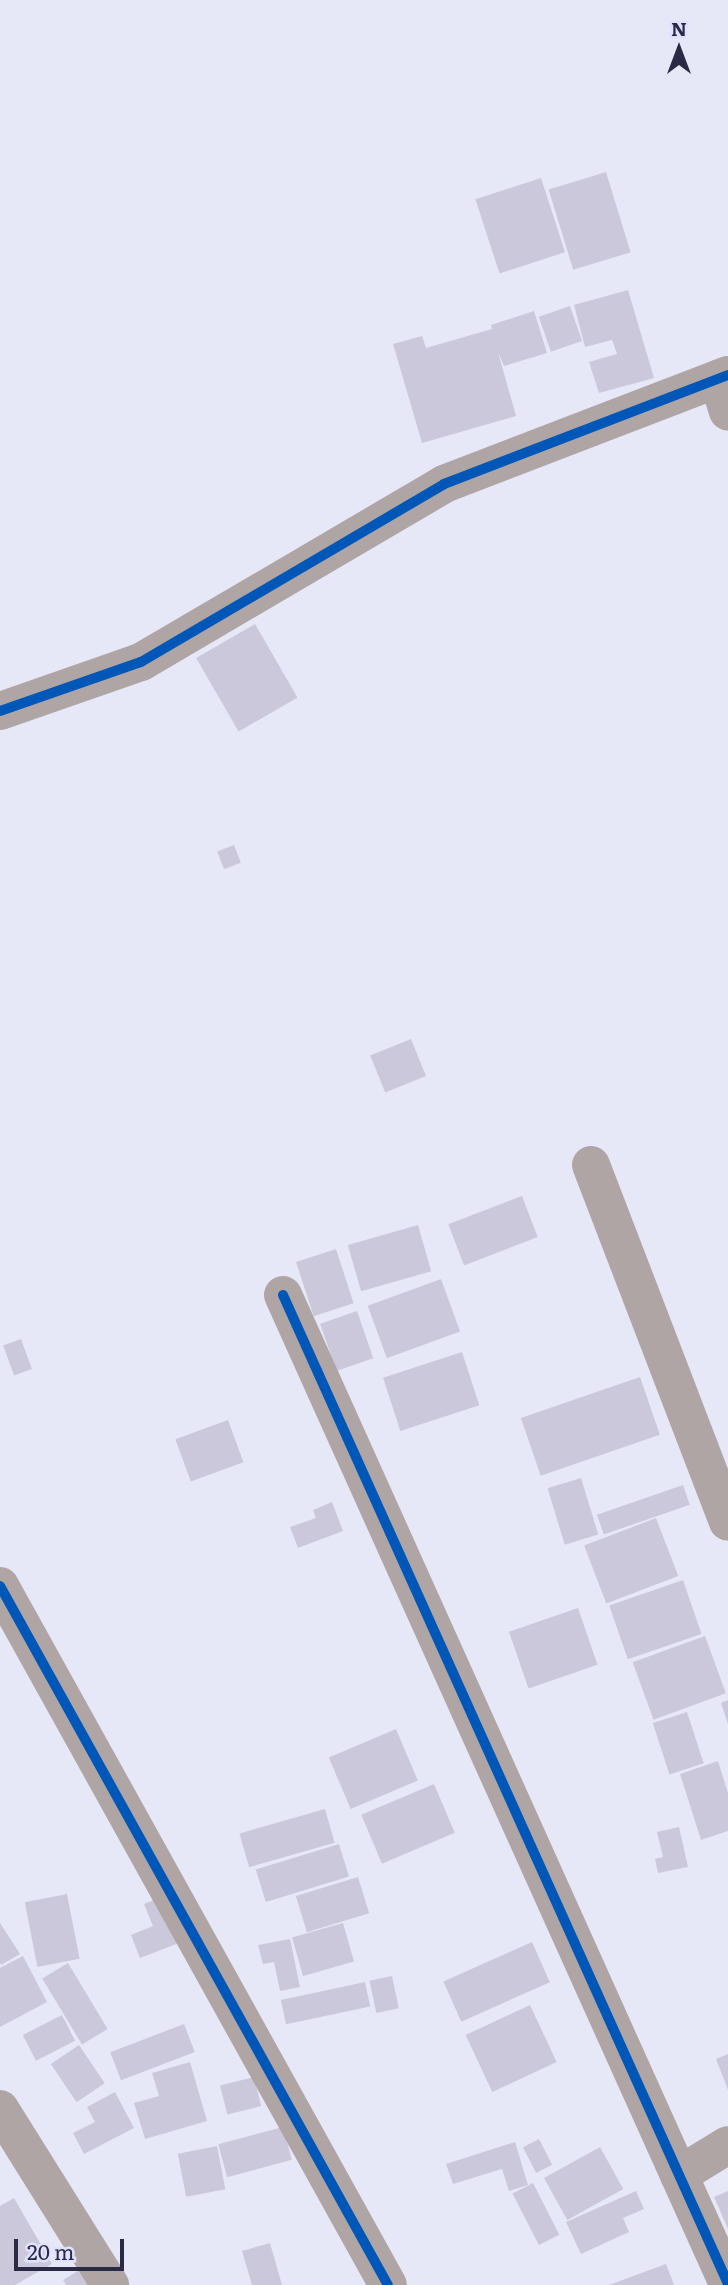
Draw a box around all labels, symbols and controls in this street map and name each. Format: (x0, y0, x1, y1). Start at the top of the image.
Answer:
north arrow (644, 14, 714, 84)
text: N (671, 14, 687, 42)
scale bar (18, 2226, 128, 2270)
text: 20 m (27, 2235, 74, 2266)

